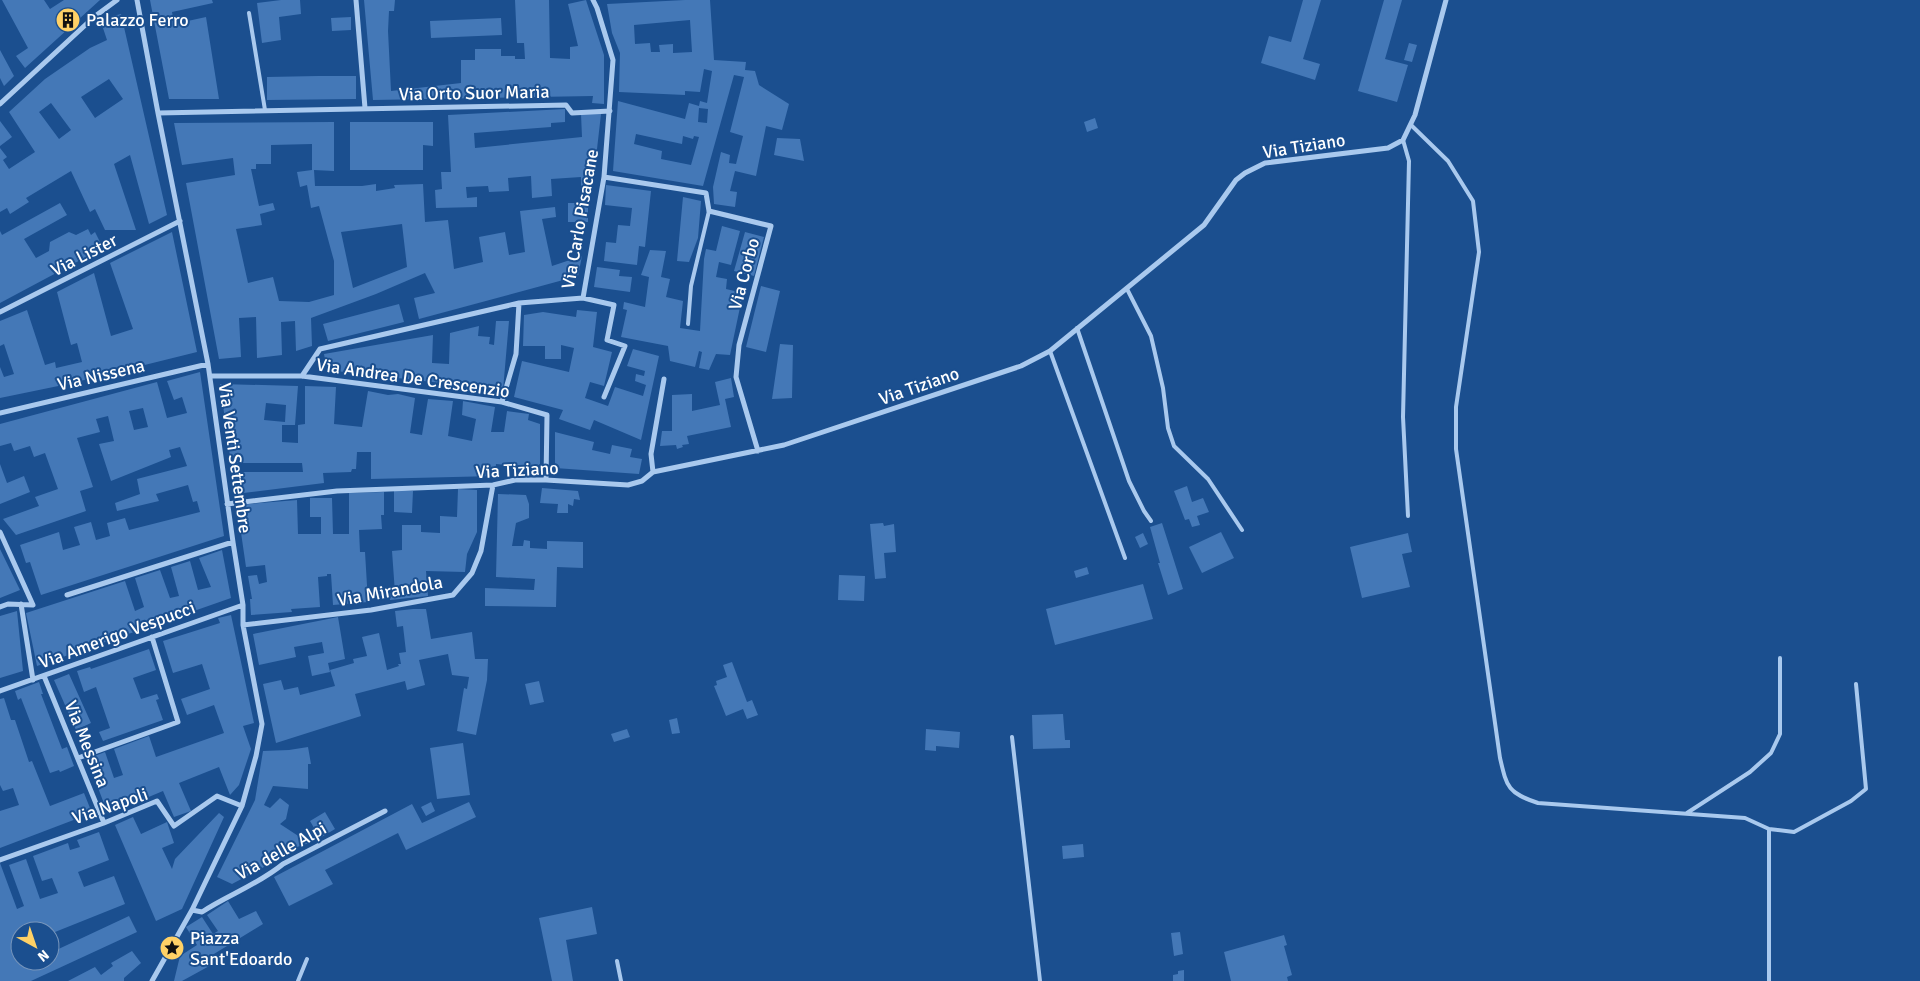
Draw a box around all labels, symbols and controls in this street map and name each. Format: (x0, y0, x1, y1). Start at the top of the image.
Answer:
building icon: Palazzo Ferro (55, 7, 81, 33)
place label: Palazzo Ferro (86, 9, 189, 31)
street label: Via Orto Suor Maria (398, 81, 550, 105)
street label: Via Tiziano (1261, 129, 1347, 163)
street label: Via Carlo Pisacane (557, 147, 603, 291)
street label: Via Lister (47, 229, 121, 281)
street label: Via Corbo (724, 235, 764, 313)
street label: Via Nissena (55, 354, 147, 396)
street label: Via Andrea De Crescenzio (315, 354, 511, 402)
street label: Via Tiziano (876, 362, 962, 410)
street label: Via Venti Settembre (214, 381, 256, 535)
street label: Via Tiziano (475, 457, 559, 483)
street label: Via Mirandola (336, 571, 444, 611)
street label: Via Amerigo Vespucci (36, 596, 198, 674)
street label: Via Messina (60, 697, 114, 791)
street label: Via Napoli (69, 783, 151, 829)
street label: Via delle Alpi (232, 817, 330, 885)
north arrow (10, 921, 60, 971)
place label: Piazza Sant'Edoardo (190, 927, 292, 970)
place icon: Piazza Sant'Edoardo (159, 935, 185, 961)
text: N (34, 946, 52, 965)

